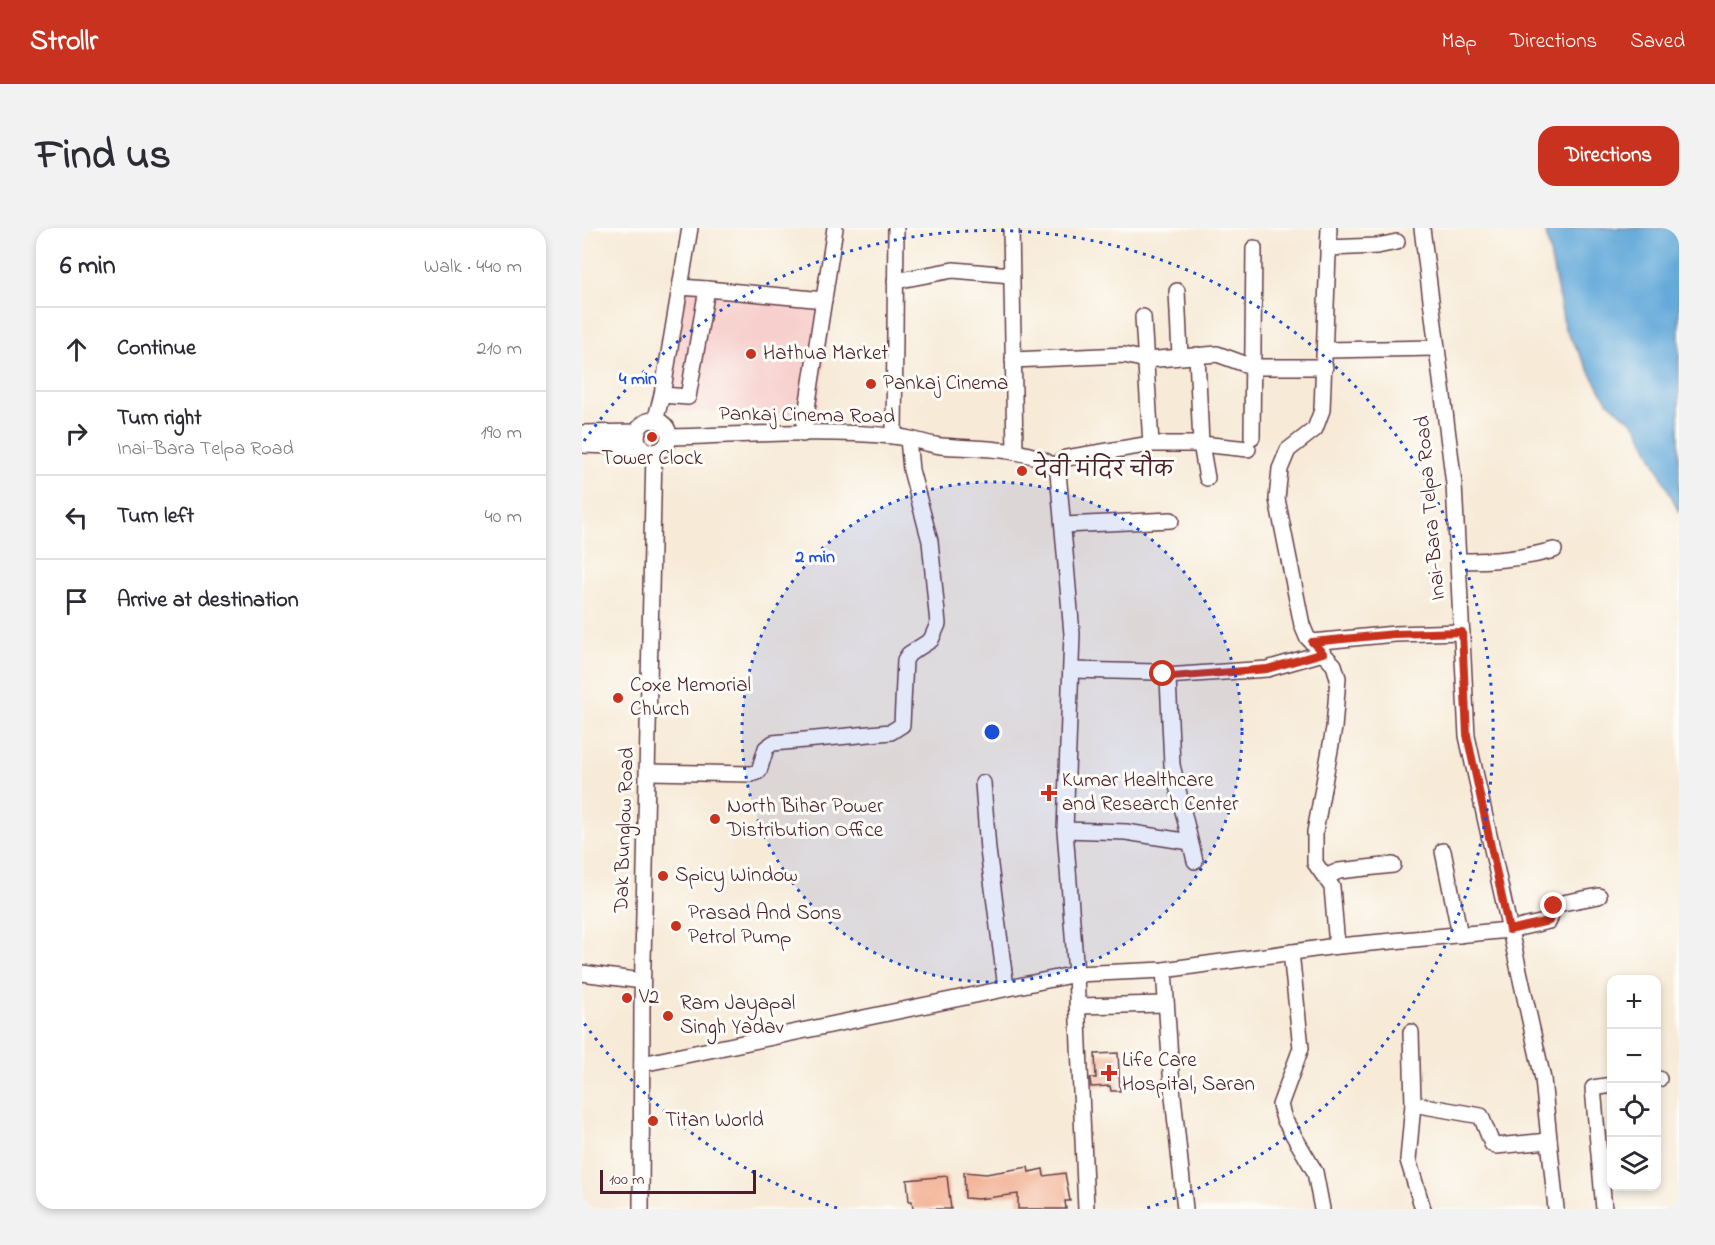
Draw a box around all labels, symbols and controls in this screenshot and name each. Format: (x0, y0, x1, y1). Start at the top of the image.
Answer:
text: Strollr (30, 22, 98, 63)
text: Map (1441, 27, 1477, 57)
text: Directions (1510, 27, 1597, 57)
text: Saved (1630, 27, 1685, 57)
text: Find us (36, 126, 171, 187)
button: Directions (1538, 126, 1679, 186)
text: 6 min (60, 248, 116, 286)
text: Walk · 440 m (424, 253, 522, 282)
icon: ahead (60, 333, 93, 366)
text: Continue (117, 333, 196, 365)
text: 210 m (477, 335, 522, 364)
place label: Hathua Market (763, 339, 888, 369)
marker: Hathua Market (744, 347, 758, 361)
text: 4 min (619, 367, 657, 393)
place label: Pankaj Cinema (883, 369, 1008, 399)
marker: Pankaj Cinema (864, 377, 878, 391)
street label: Pankaj Cinema Road (719, 399, 896, 433)
text: Turn right (117, 403, 202, 435)
street label: Inai-Bara Telpa Road (1408, 414, 1454, 602)
icon: right (60, 417, 93, 450)
text: 190 m (480, 419, 522, 448)
marker: Tower Clock (645, 430, 659, 444)
text: Inai-Bara Telpa Road (117, 435, 294, 464)
place label: Tower Clock (601, 444, 704, 474)
place label: देवी मंदिर चौक (1033, 450, 1175, 486)
marker: देवी मंदिर चौक (1015, 464, 1029, 478)
icon: left (60, 501, 93, 534)
text: Turn left (117, 501, 194, 533)
text: 40 m (485, 503, 522, 532)
text: 2 min (794, 545, 835, 571)
icon: arrive (60, 585, 93, 618)
text: Arrive at destination (117, 585, 299, 617)
route start (1149, 660, 1175, 686)
place label: Coxe Memorial Church (630, 671, 751, 725)
marker: Coxe Memorial Church (611, 691, 625, 705)
centre of rings (982, 722, 1002, 742)
street label: Dak Bunglow Road (607, 747, 645, 914)
place label: Kumar Healthcare and Research Center (1062, 766, 1239, 820)
marker: Kumar Healthcare and Research Center (1040, 784, 1058, 802)
place label: North Bihar Power Distribution Office (726, 792, 884, 846)
marker: North Bihar Power Distribution Office (708, 812, 722, 826)
place label: Spicy Window (675, 861, 798, 893)
marker: Spicy Window (656, 869, 670, 883)
route end (1540, 892, 1566, 918)
place label: Prasad And Sons Petrol Pump (688, 899, 842, 953)
marker: Prasad And Sons Petrol Pump (669, 919, 683, 933)
map controls (1607, 975, 1661, 1191)
button: + (1607, 975, 1661, 1029)
place label: V2 (638, 983, 659, 1013)
place label: Ram Jayapal Singh Yadav (680, 989, 795, 1045)
marker: V2 (620, 991, 634, 1005)
marker: Ram Jayapal Singh Yadav (661, 1009, 675, 1023)
button: − (1607, 1029, 1661, 1083)
place label: Life Care Hospital, Saran (1122, 1046, 1255, 1100)
marker: Life Care Hospital, Saran (1100, 1064, 1118, 1082)
button: locate (1607, 1083, 1661, 1137)
place label: Titan World (665, 1106, 764, 1136)
marker: Titan World (646, 1114, 660, 1128)
button: layers (1607, 1137, 1661, 1191)
scale bar (600, 1167, 756, 1194)
text: 100 m (609, 1168, 644, 1192)

